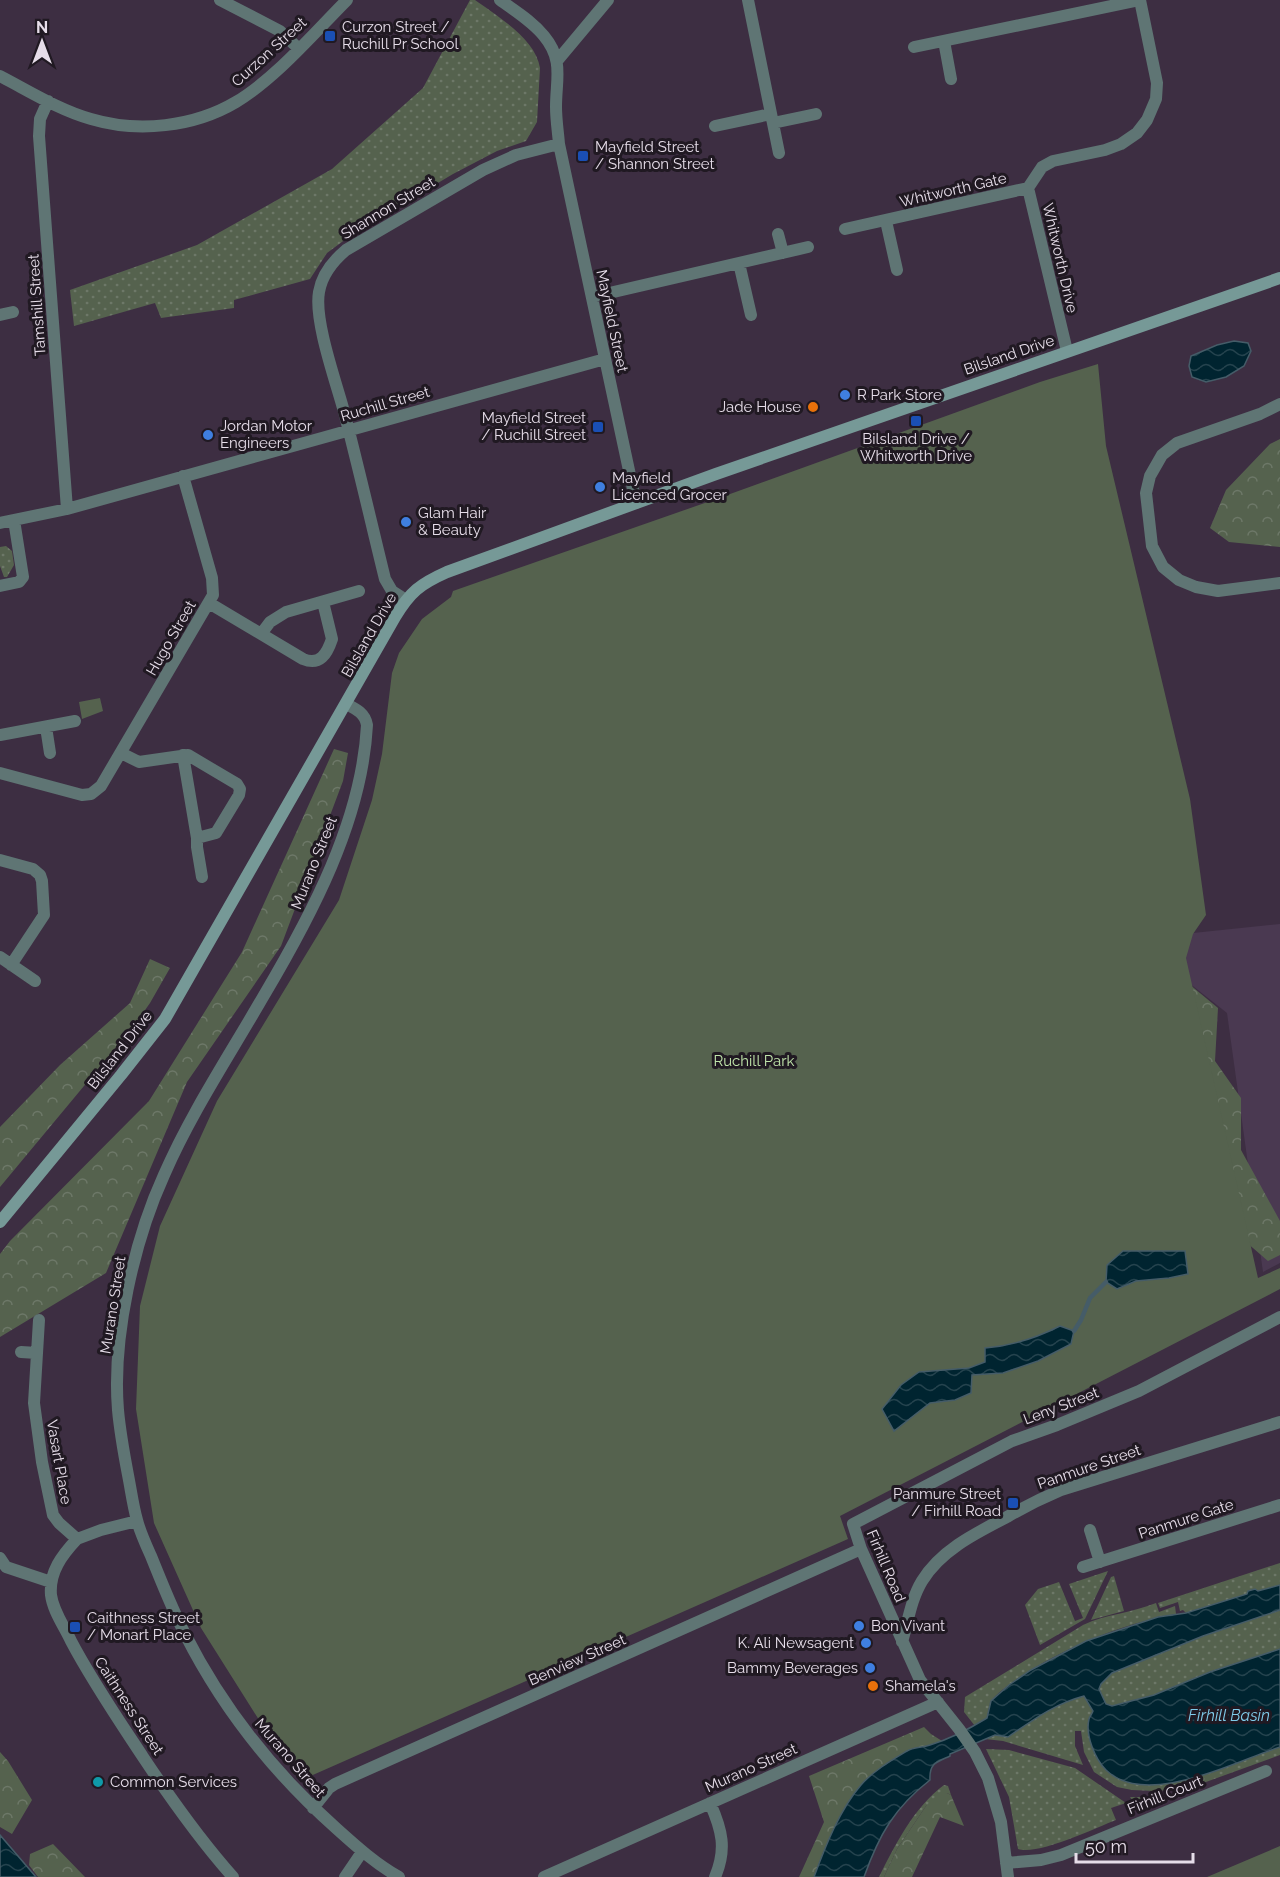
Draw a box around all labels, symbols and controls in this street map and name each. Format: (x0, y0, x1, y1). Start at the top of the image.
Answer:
north arrow (12, 12, 72, 72)
street label: Curzon Street (228, 14, 310, 90)
text: N (36, 18, 48, 37)
place label: Curzon Street / Ruchill Pr School (342, 18, 459, 53)
marker: Curzon Street / Ruchill Pr School (323, 29, 337, 43)
place label: Mayfield Street / Shannon Street (595, 138, 714, 173)
marker: Mayfield Street / Shannon Street (576, 149, 590, 163)
street label: Whitworth Gate (898, 169, 1008, 211)
street label: Shannon Street (338, 173, 438, 243)
street label: Whitworth Drive (1039, 201, 1081, 315)
street label: Tamshill Street (24, 254, 50, 356)
street label: Mayfield Street (592, 268, 632, 374)
street label: Bilsland Drive (961, 331, 1057, 379)
street label: Ruchill Street (338, 383, 432, 425)
place label: R Park Store (857, 386, 942, 404)
marker: R Park Store (838, 388, 852, 402)
place label: Jade House (719, 398, 801, 416)
marker: Jade House (806, 400, 820, 414)
place label: Mayfield Street / Ruchill Street (481, 409, 586, 444)
marker: Bilsland Drive / Whitworth Drive (909, 414, 923, 428)
place label: Jordan Motor Engineers (220, 417, 313, 452)
marker: Mayfield Street / Ruchill Street (591, 420, 605, 434)
marker: Jordan Motor Engineers (201, 428, 215, 442)
place label: Bilsland Drive / Whitworth Drive (860, 430, 972, 465)
place label: Mayfield Licenced Grocer (612, 469, 727, 504)
marker: Mayfield Licenced Grocer (593, 480, 607, 494)
place label: Glam Hair & Beauty (418, 504, 487, 539)
marker: Glam Hair & Beauty (399, 515, 413, 529)
street label: Bilsland Drive (338, 589, 401, 680)
street label: Hugo Street (142, 597, 200, 679)
street label: Murano Street (287, 814, 341, 912)
street label: Bilsland Drive (84, 1007, 156, 1093)
park label: Ruchill Park (713, 1052, 795, 1070)
street label: Murano Street (96, 1255, 130, 1355)
street label: Leny Street (1021, 1383, 1101, 1429)
street label: Vasart Place (43, 1418, 75, 1506)
street label: Panmure Street (1035, 1441, 1143, 1493)
place label: Panmure Street / Firhill Road (893, 1485, 1001, 1520)
street label: Panmure Gate (1136, 1495, 1236, 1543)
marker: Panmure Street / Firhill Road (1006, 1496, 1020, 1510)
street label: Firhill Road (863, 1527, 909, 1605)
place label: Caithness Street / Monart Place (87, 1609, 200, 1644)
place label: Bon Vivant (871, 1617, 945, 1635)
marker: Bon Vivant (852, 1619, 866, 1633)
marker: Caithness Street / Monart Place (68, 1620, 82, 1634)
street label: Benview Street (526, 1631, 628, 1689)
place label: K. Ali Newsagent (738, 1634, 854, 1652)
marker: K. Ali Newsagent (859, 1636, 873, 1650)
street label: Caithness Street (91, 1654, 167, 1758)
place label: Bammy Beverages (727, 1659, 858, 1677)
marker: Bammy Beverages (863, 1661, 877, 1675)
place label: Shamela's (885, 1677, 956, 1695)
marker: Shamela's (866, 1679, 880, 1693)
water label: Firhill Basin (1188, 1706, 1270, 1725)
street label: Murano Street (251, 1715, 329, 1801)
street label: Murano Street (702, 1740, 800, 1796)
street label: Firhill Court (1125, 1772, 1205, 1818)
place label: Common Services (110, 1773, 237, 1791)
marker: Common Services (91, 1775, 105, 1789)
scale bar (1076, 1826, 1193, 1864)
text: 50 m (1085, 1836, 1127, 1857)

